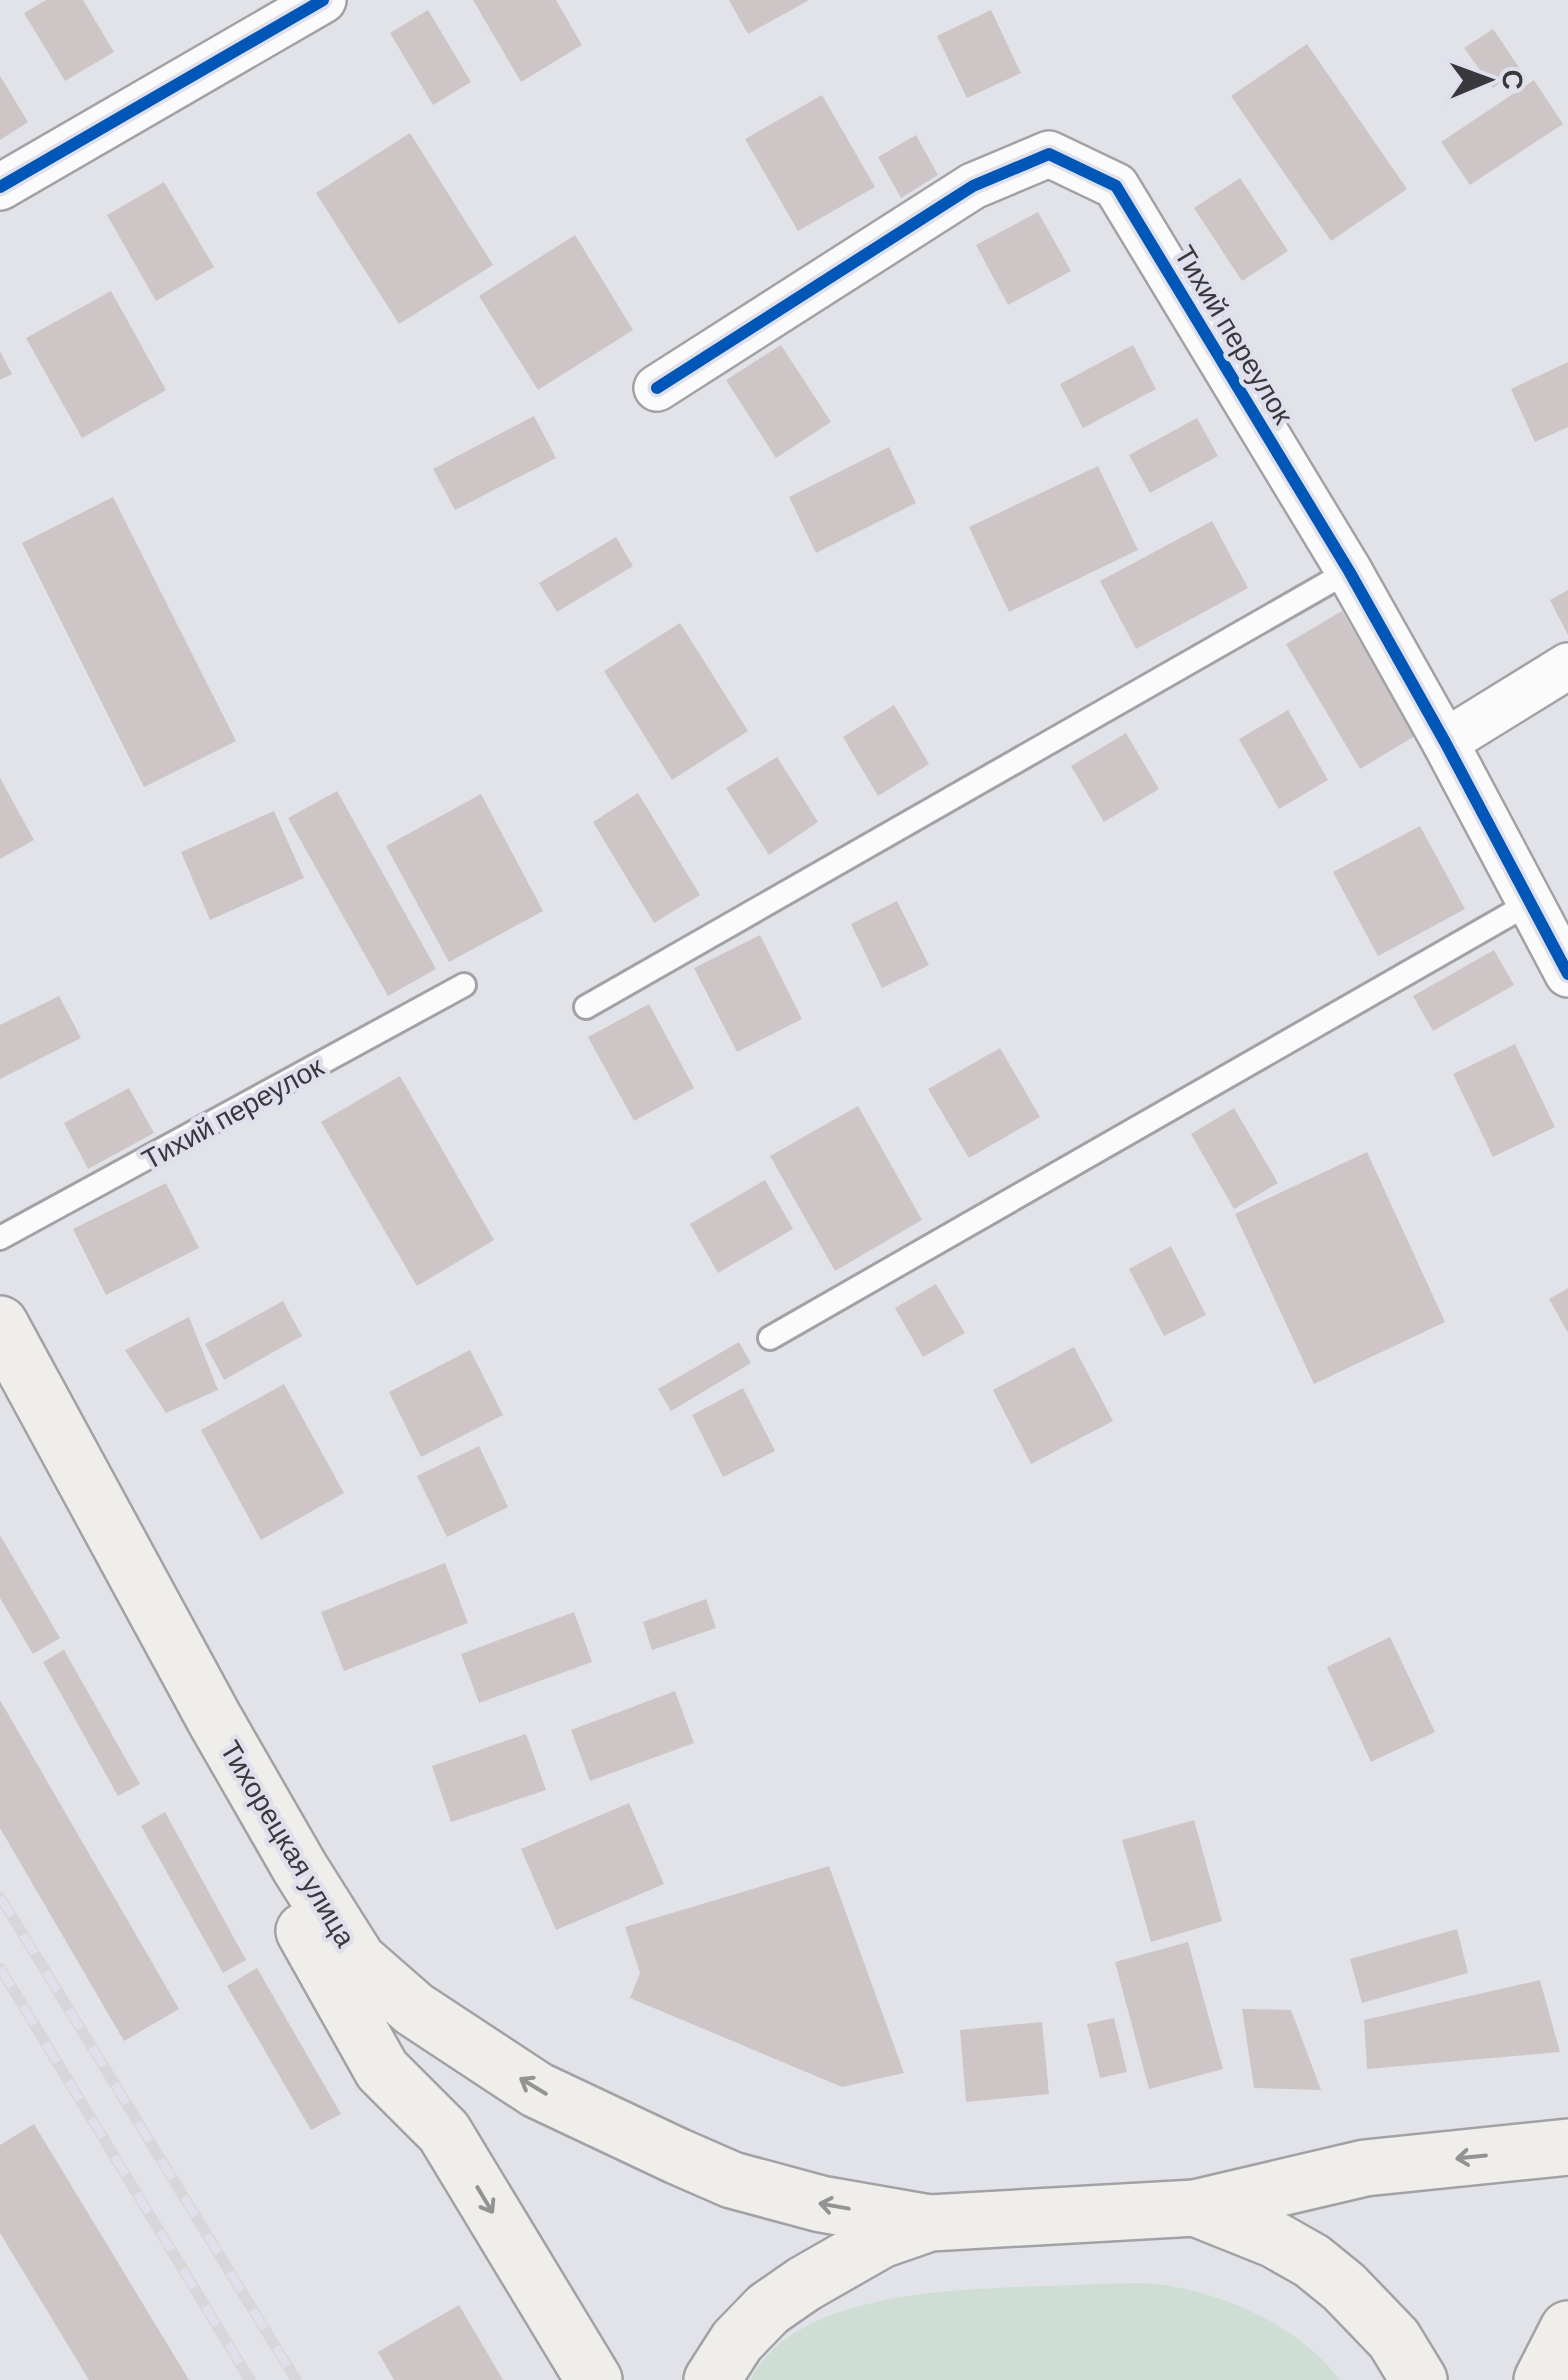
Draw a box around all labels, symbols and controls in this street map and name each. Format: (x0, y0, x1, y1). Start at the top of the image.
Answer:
north arrow (1438, 30, 1538, 130)
text: С (1497, 69, 1531, 90)
street label: Тихий переулок (1168, 239, 1302, 430)
street label: Тихий переулок (135, 1048, 329, 1176)
street label: Тихорецкая улица (214, 1734, 364, 1952)
one-way arrow (519, 2076, 548, 2096)
one-way arrow (1455, 2147, 1488, 2166)
one-way arrow (475, 2185, 495, 2214)
one-way arrow (818, 2196, 850, 2215)

